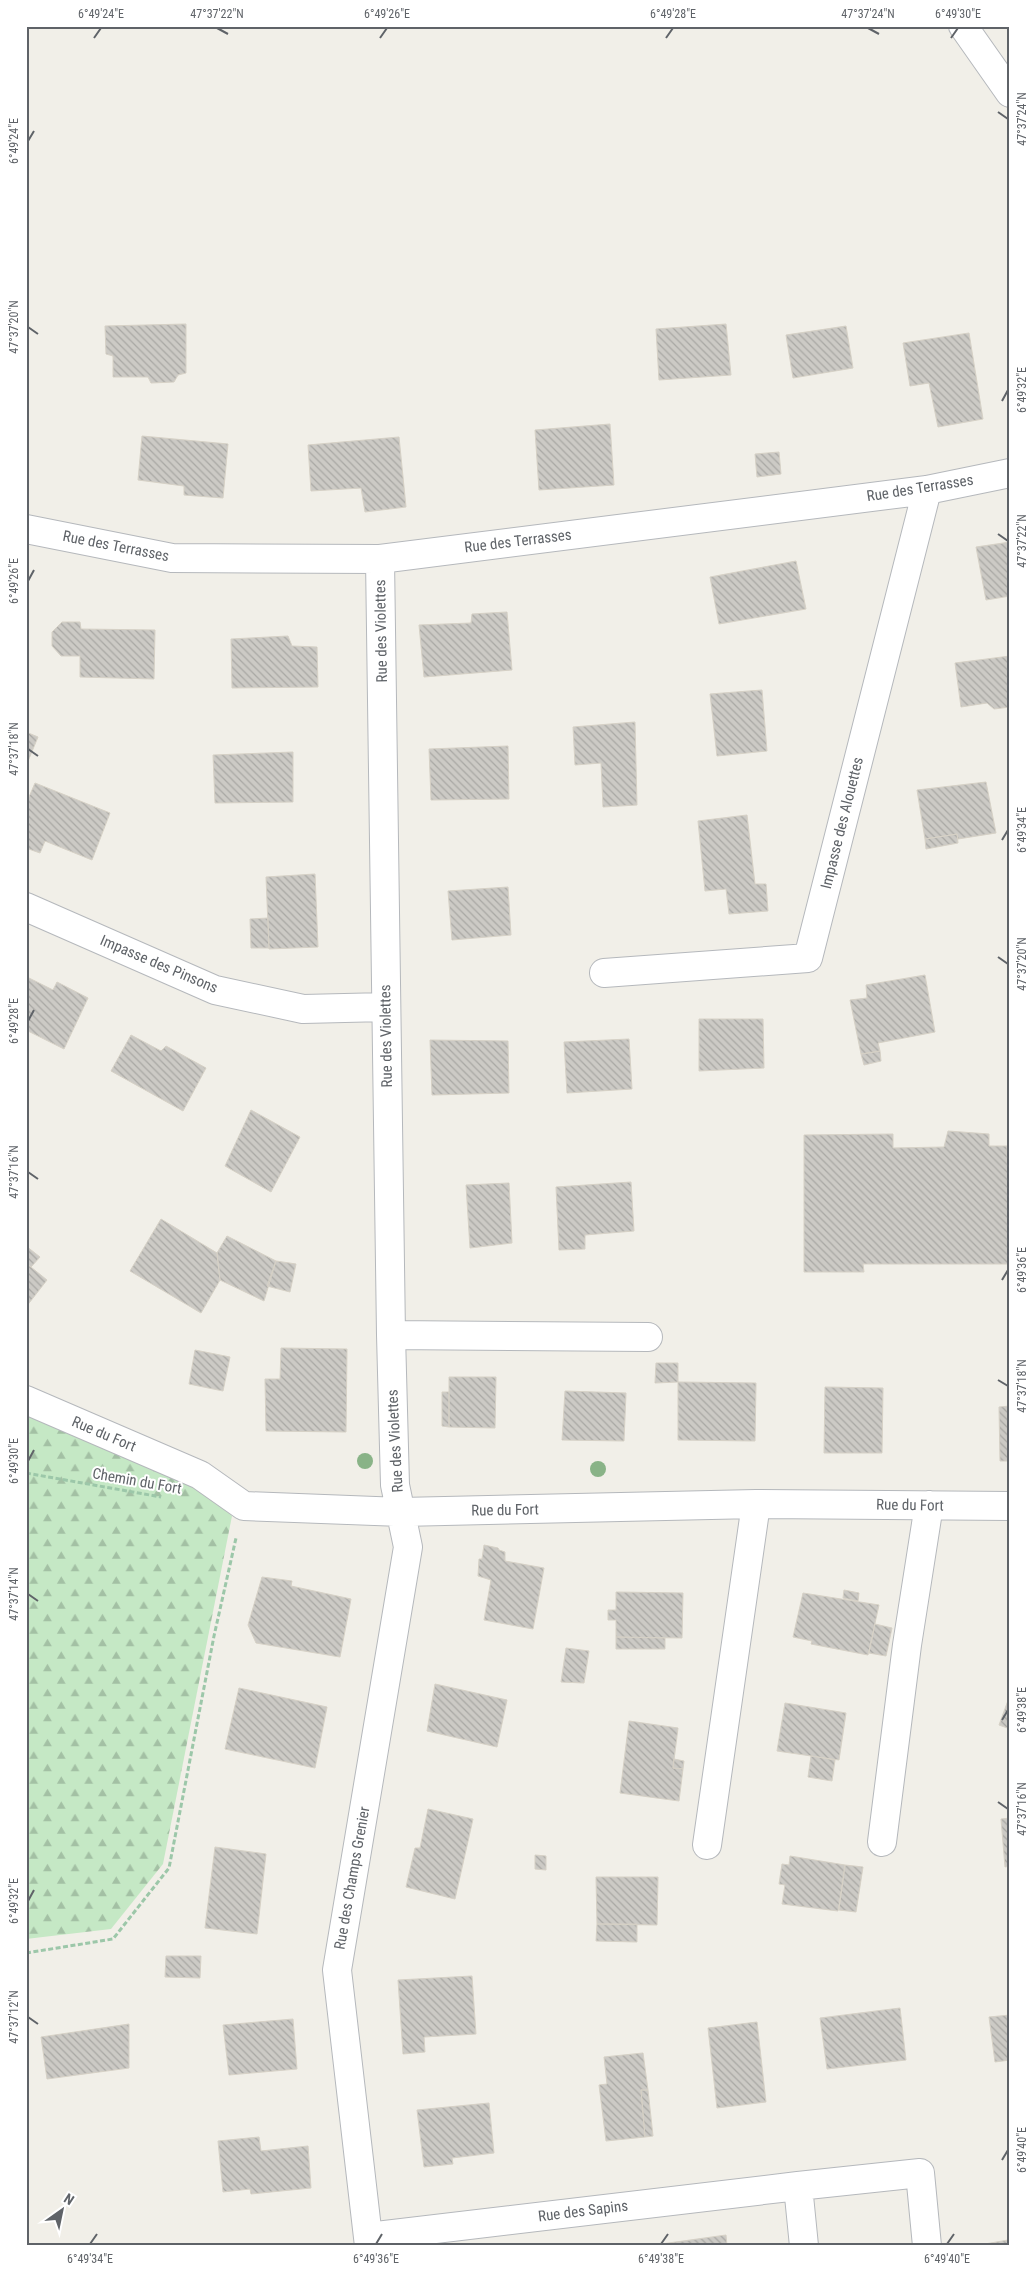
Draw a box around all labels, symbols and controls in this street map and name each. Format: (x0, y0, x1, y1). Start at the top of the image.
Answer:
text: 6°49'24"E (78, 7, 124, 21)
text: 47°37'22"N (190, 7, 244, 21)
text: 6°49'26"E (364, 7, 410, 21)
text: 6°49'28"E (650, 7, 696, 21)
text: 47°37'24"N (841, 7, 895, 21)
text: 6°49'30"E (935, 7, 981, 21)
text: 47°37'24"N (1015, 92, 1029, 146)
text: 6°49'24"E (7, 118, 21, 164)
text: 47°37'20"N (7, 300, 21, 354)
text: 6°49'32"E (1015, 367, 1029, 413)
street label: Rue des Terrasses (865, 471, 975, 505)
text: 47°37'22"N (1015, 514, 1029, 568)
street label: Rue des Terrasses (463, 525, 573, 557)
street label: Rue des Terrasses (61, 527, 171, 565)
text: 6°49'26"E (7, 558, 21, 604)
street label: Rue des Violettes (371, 579, 391, 683)
text: 47°37'18"N (7, 722, 21, 776)
street label: Impasse des Alouettes (817, 755, 867, 891)
text: 6°49'34"E (1015, 807, 1029, 853)
street label: Impasse des Pinsons (97, 931, 221, 997)
text: 47°37'20"N (1015, 937, 1029, 991)
street label: Rue des Violettes (376, 984, 396, 1088)
text: 6°49'28"E (7, 998, 21, 1044)
text: 47°37'16"N (7, 1145, 21, 1199)
text: 6°49'36"E (1015, 1247, 1029, 1293)
text: 47°37'18"N (1015, 1359, 1029, 1413)
street label: Rue des Violettes (383, 1389, 407, 1493)
street label: Rue du Fort (69, 1412, 139, 1456)
text: 6°49'30"E (7, 1438, 21, 1484)
street label: Chemin du Fort (91, 1464, 183, 1498)
street label: Rue du Fort (876, 1495, 944, 1515)
street label: Rue du Fort (471, 1500, 539, 1520)
text: 47°37'14"N (7, 1567, 21, 1621)
text: 6°49'38"E (1015, 1687, 1029, 1733)
text: 47°37'16"N (1015, 1782, 1029, 1836)
street label: Rue des Champs Grenier (331, 1805, 374, 1951)
text: 6°49'32"E (7, 1878, 21, 1924)
text: 47°37'12"N (7, 1990, 21, 2044)
text: 6°49'40"E (1015, 2127, 1029, 2173)
north arrow (38, 2184, 88, 2234)
text: N (61, 2190, 77, 2208)
street label: Rue des Sapins (537, 2197, 629, 2225)
text: 6°49'34"E (67, 2252, 113, 2266)
text: 6°49'36"E (353, 2252, 399, 2266)
text: 6°49'38"E (638, 2252, 684, 2266)
text: 6°49'40"E (924, 2252, 970, 2266)

